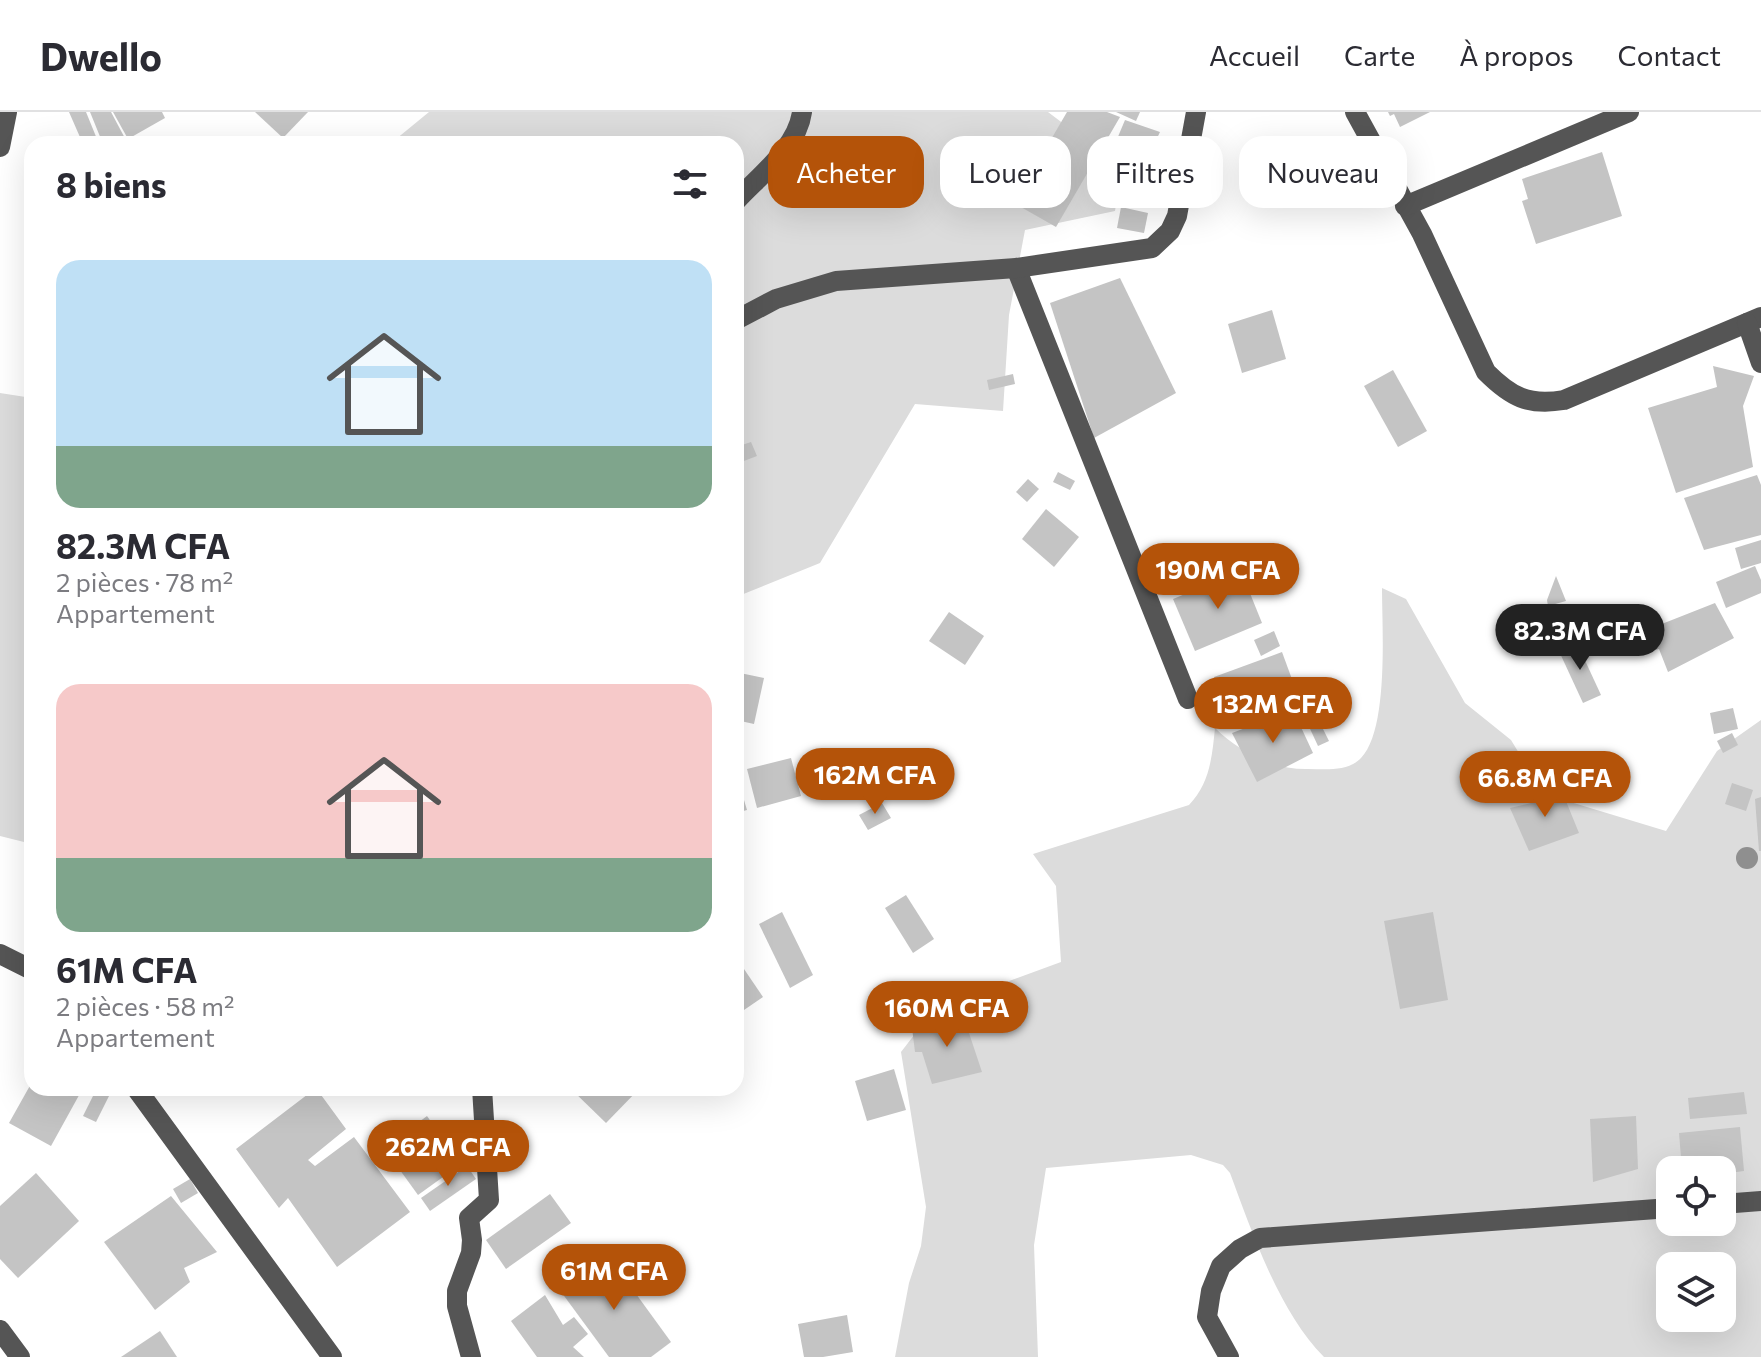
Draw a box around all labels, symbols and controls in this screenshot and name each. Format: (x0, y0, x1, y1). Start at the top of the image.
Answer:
text: Dwello (40, 32, 162, 79)
text: Accueil (1209, 38, 1300, 72)
text: Carte (1344, 38, 1415, 72)
text: À propos (1459, 38, 1574, 72)
text: Contact (1618, 38, 1721, 72)
chip: Acheter (768, 136, 924, 208)
chip: Louer (940, 136, 1071, 208)
chip: Filtres (1087, 136, 1223, 208)
chip: Nouveau (1239, 136, 1407, 208)
icon: filters (668, 162, 712, 206)
text: 8 biens (56, 163, 167, 205)
icon: home (312, 312, 456, 456)
text: 82.3M CFA (56, 524, 230, 566)
pin: 190M CFA (1135, 543, 1301, 611)
text: 190M CFA (1155, 553, 1281, 584)
text: 2 pièces · 78 m² (56, 566, 233, 597)
text: Appartement (56, 597, 215, 628)
pin: 82.3M CFA (1488, 604, 1672, 672)
text: 82.3M CFA (1513, 614, 1647, 645)
pin: 132M CFA (1190, 677, 1356, 745)
text: 132M CFA (1212, 687, 1334, 718)
icon: home (312, 736, 456, 880)
pin: 162M CFA (792, 748, 958, 816)
pin: 66.8M CFA (1453, 751, 1637, 819)
text: 162M CFA (814, 758, 936, 789)
text: 66.8M CFA (1478, 761, 1612, 792)
text: 61M CFA (56, 948, 198, 990)
pin: 160M CFA (864, 981, 1030, 1049)
text: 2 pièces · 58 m² (56, 990, 235, 1021)
text: 160M CFA (884, 991, 1010, 1022)
text: Appartement (56, 1021, 215, 1052)
pin: 262M CFA (365, 1120, 531, 1188)
text: 262M CFA (385, 1130, 511, 1161)
map controls (1656, 1156, 1736, 1332)
button: locate (1656, 1156, 1736, 1236)
pin: 61M CFA (540, 1244, 688, 1312)
button: layers (1656, 1252, 1736, 1332)
text: 61M CFA (560, 1254, 668, 1285)

